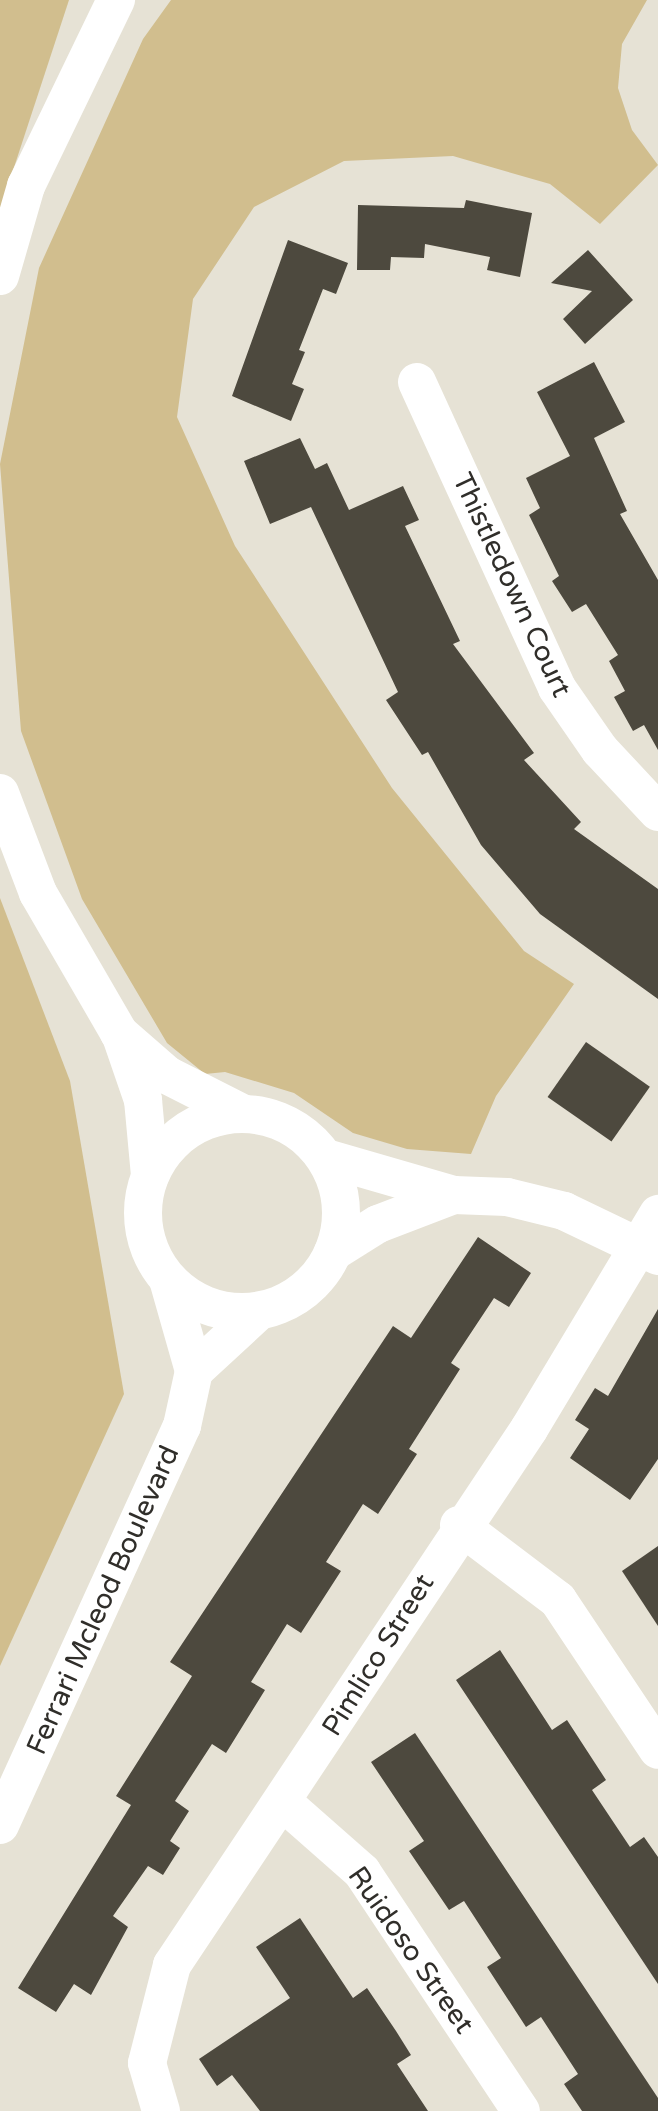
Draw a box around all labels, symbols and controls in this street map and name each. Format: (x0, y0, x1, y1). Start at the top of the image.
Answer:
street label: Thistledown Court (445, 468, 579, 702)
street label: Ferrari Mcleod Boulevard (20, 1440, 186, 1760)
street label: Pimlico Street (315, 1568, 441, 1742)
street label: Ruidoso Street (341, 1860, 481, 2040)

